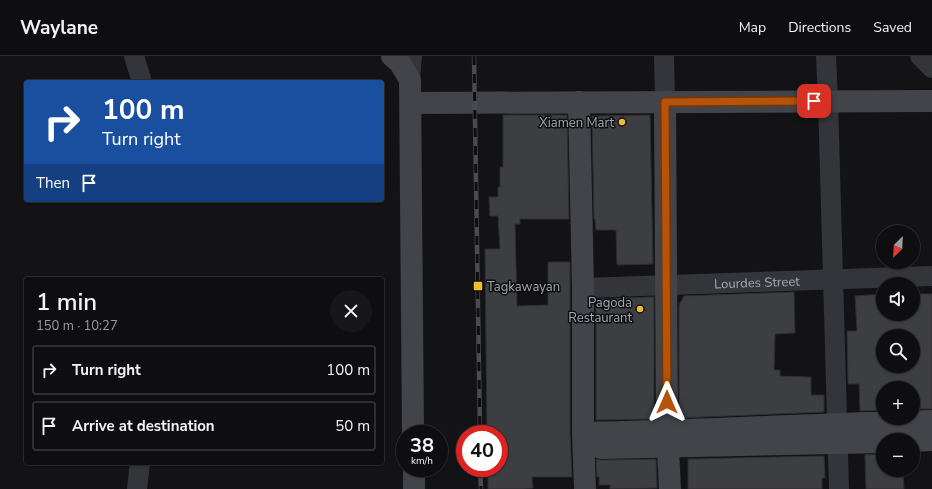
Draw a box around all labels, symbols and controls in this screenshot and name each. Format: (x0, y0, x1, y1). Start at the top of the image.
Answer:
text: Waylane (20, 15, 98, 41)
text: Map (739, 18, 766, 37)
text: Directions (788, 18, 851, 37)
text: Saved (873, 18, 912, 37)
pin (797, 84, 831, 118)
icon: arrive (803, 90, 825, 112)
text: 100 m (102, 91, 185, 129)
icon: right (36, 96, 88, 148)
place label: Xiamen Mart (539, 114, 614, 132)
marker: Xiamen Mart (617, 117, 627, 127)
text: Turn right (102, 127, 181, 151)
icon: arrive (78, 172, 100, 194)
text: Then (36, 173, 70, 193)
north arrow (876, 225, 920, 269)
map controls (876, 225, 920, 477)
street label: Lourdes Street (714, 273, 801, 293)
button: sound (876, 277, 920, 321)
place label: Tagkawayan (487, 278, 560, 296)
marker: Tagkawayan (472, 280, 484, 292)
text: 1 min (36, 286, 97, 318)
button: close (330, 290, 372, 332)
place label: Pagoda Restaurant (568, 294, 632, 327)
marker: Pagoda Restaurant (635, 304, 645, 314)
text: 150 m · 10:27 (36, 317, 118, 335)
button: search (876, 329, 920, 373)
icon: right (38, 359, 60, 381)
text: Turn right (72, 360, 141, 380)
text: 100 m (326, 360, 370, 380)
position arrow (646, 381, 688, 423)
button: + (876, 381, 920, 425)
icon: arrive (38, 415, 60, 437)
text: Arrive at destination (72, 416, 215, 436)
text: 50 m (335, 416, 370, 436)
speed limit sign: 40 (456, 425, 508, 477)
text: 38 (410, 432, 434, 459)
button: − (876, 433, 920, 477)
text: km/h (411, 454, 433, 468)

